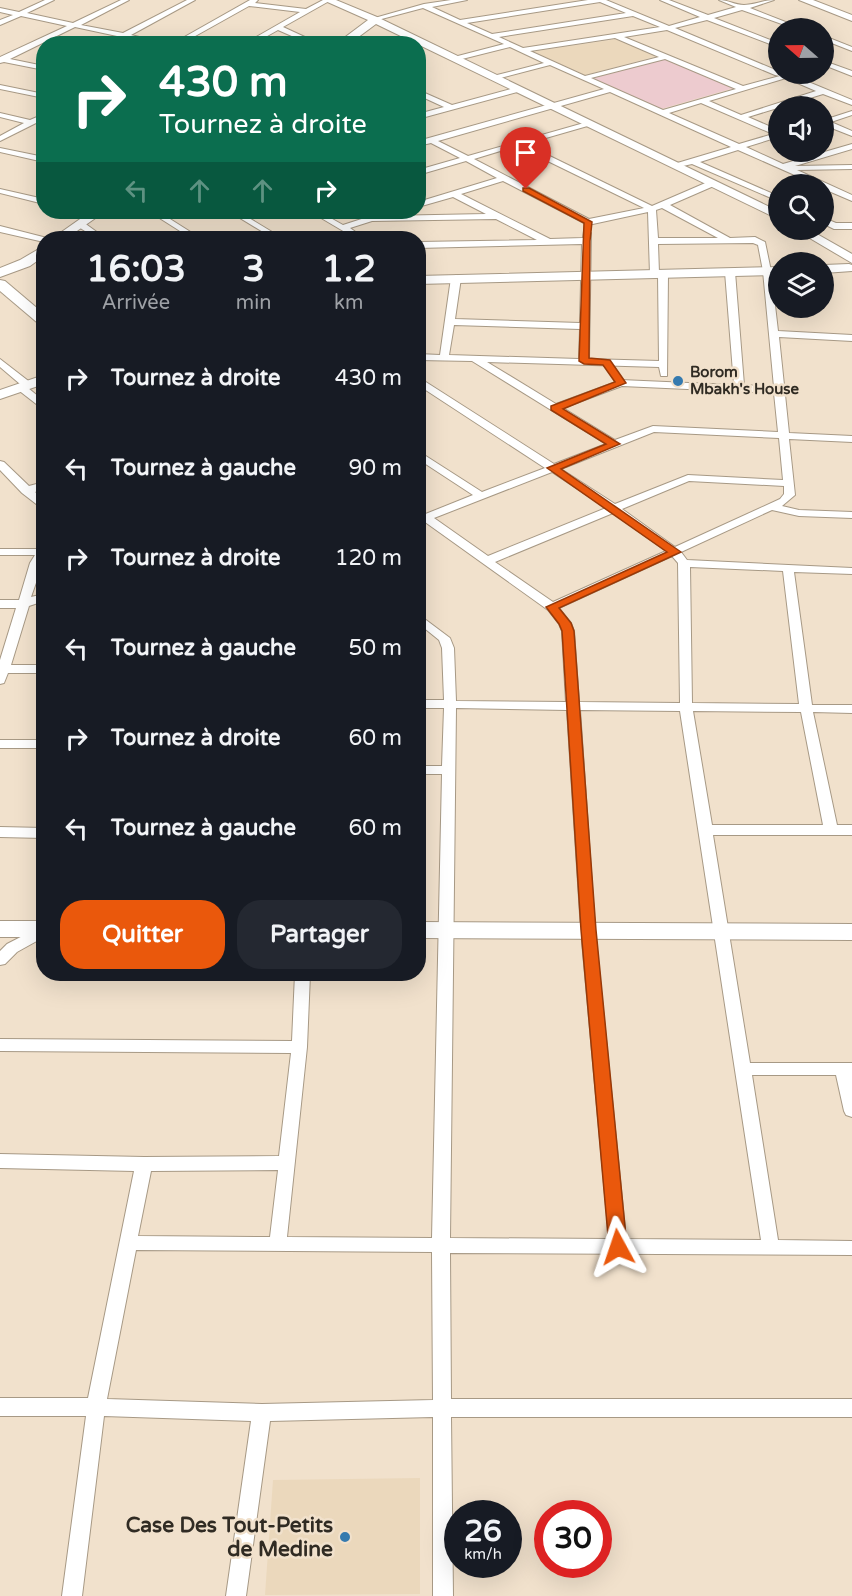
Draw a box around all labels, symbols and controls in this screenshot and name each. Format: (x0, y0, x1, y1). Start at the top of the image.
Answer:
north arrow (768, 18, 834, 84)
map controls (768, 18, 834, 318)
text: 430 m (159, 57, 288, 108)
icon: right (60, 60, 138, 138)
button: sound (768, 96, 834, 162)
text: Tournez à droite (159, 108, 367, 141)
pin (500, 127, 551, 189)
icon: arrive (509, 136, 542, 169)
icon: left (120, 174, 153, 207)
icon: ahead (183, 174, 216, 207)
icon: ahead (246, 174, 279, 207)
icon: right (309, 174, 342, 207)
button: search (768, 174, 834, 240)
text: 16:03 (86, 248, 186, 291)
text: 3 (242, 248, 265, 291)
text: 1.2 (321, 248, 376, 291)
button: layers (768, 252, 834, 318)
text: Arrivée (102, 291, 170, 315)
text: min (236, 291, 271, 315)
text: km (334, 291, 363, 315)
icon: right (60, 362, 93, 395)
place label: Borom Mbakh's House (690, 363, 800, 398)
text: Tournez à droite (111, 365, 280, 391)
text: 430 m (335, 365, 402, 391)
marker: Borom Mbakh's House (671, 374, 685, 388)
icon: left (60, 452, 93, 485)
text: Tournez à gauche (111, 455, 296, 481)
text: 90 m (348, 455, 402, 481)
icon: right (60, 542, 93, 575)
text: Tournez à droite (111, 545, 280, 571)
text: 120 m (335, 545, 402, 571)
icon: left (60, 632, 93, 665)
text: Tournez à gauche (111, 635, 296, 661)
text: 50 m (348, 635, 402, 661)
icon: right (60, 722, 93, 755)
text: Tournez à droite (111, 725, 280, 751)
text: 60 m (348, 725, 402, 751)
icon: left (60, 812, 93, 845)
text: Tournez à gauche (111, 815, 296, 841)
text: 60 m (348, 815, 402, 841)
button: Quitter (60, 900, 225, 969)
button: Partager (237, 900, 402, 969)
position arrow (586, 1215, 650, 1279)
speed limit sign: 30 (534, 1500, 612, 1578)
place label: Case Des Tout-Petits de Medine (126, 1513, 333, 1562)
text: 26 (464, 1513, 502, 1550)
marker: Case Des Tout-Petits de Medine (338, 1530, 352, 1544)
text: km/h (464, 1545, 502, 1563)

